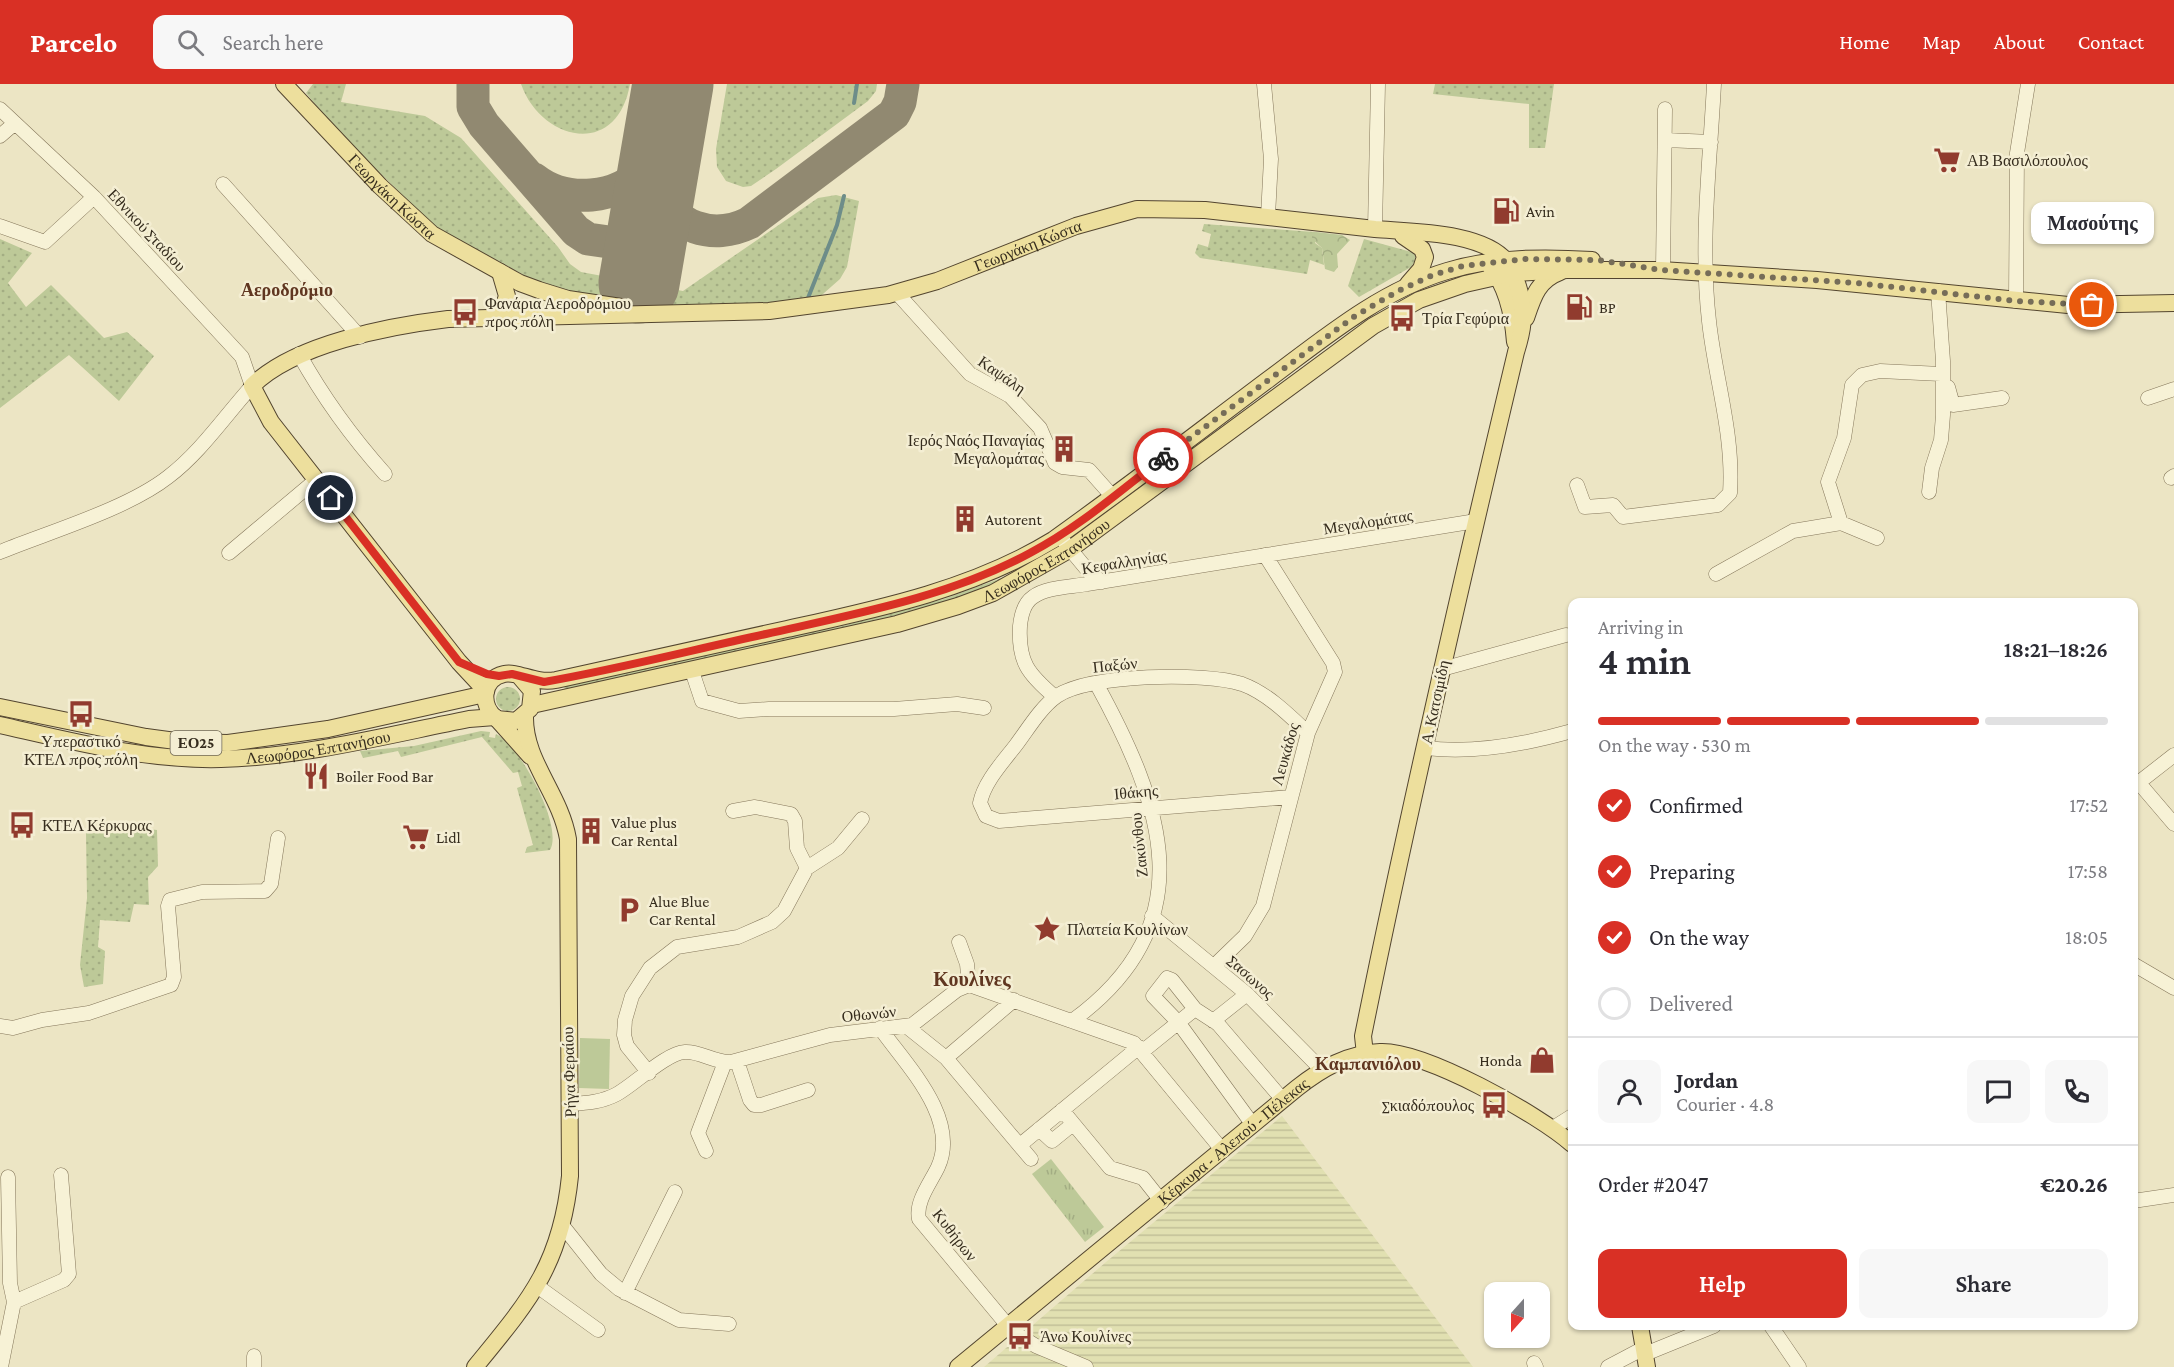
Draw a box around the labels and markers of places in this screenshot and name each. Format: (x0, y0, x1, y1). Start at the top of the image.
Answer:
supermarket icon: ΑΒ Βασιλόπουλος (1932, 145, 1962, 175)
place label: ΑΒ Βασιλόπουλος (1967, 152, 2089, 169)
fuel station icon: Avin (1491, 196, 1521, 226)
place label: Avin (1526, 203, 1555, 220)
callout: Μασούτης (2030, 203, 2154, 245)
pin (2066, 279, 2117, 330)
fuel station icon: BP (1564, 292, 1594, 322)
place label: Φανάρια Αεροδρόμιου προς πόλη (485, 295, 631, 331)
bus stop icon: Φανάρια Αεροδρόμιου προς πόλη (450, 297, 480, 327)
place label: BP (1599, 299, 1616, 316)
bus stop icon: Τρία Γεφύρια (1387, 303, 1417, 333)
place label: Τρία Γεφύρια (1422, 310, 1510, 328)
place label: Ιερός Ναός Παναγίας Μεγαλομάτας (908, 432, 1045, 468)
building icon: Ιερός Ναός Παναγίας Μεγαλομάτας (1049, 434, 1079, 464)
pin (305, 472, 356, 523)
building icon: Autorent (950, 504, 980, 534)
place label: Autorent (985, 511, 1043, 528)
bus stop icon: Υπεραστικό ΚΤΕΛ προς πόλη (66, 699, 96, 729)
place label: Υπεραστικό ΚΤΕΛ προς πόλη (24, 733, 138, 769)
restaurant icon: Boiler Food Bar (301, 761, 331, 791)
place label: Boiler Food Bar (336, 768, 434, 785)
bus stop icon: ΚΤΕΛ Κέρκυρας (7, 810, 37, 840)
place label: Value plus Car Rental (611, 814, 678, 849)
building icon: Value plus Car Rental (576, 816, 606, 846)
place label: ΚΤΕΛ Κέρκυρας (42, 817, 153, 835)
supermarket icon: Lidl (401, 822, 431, 852)
place label: Lidl (436, 829, 461, 846)
place label: Alue Blue Car Rental (649, 893, 716, 928)
parking icon: Alue Blue Car Rental (614, 895, 644, 925)
place icon: Πλατεία Κουλίνων (1032, 914, 1062, 944)
place label: Πλατεία Κουλίνων (1067, 921, 1188, 938)
shop icon: Honda (1527, 1045, 1557, 1075)
place label: Honda (1479, 1052, 1523, 1069)
bus stop icon: Σκιαδόπουλος (1479, 1090, 1509, 1120)
place label: Σκιαδόπουλος (1382, 1097, 1475, 1114)
bus stop icon: Άνω Κουλίνες (1005, 1321, 1035, 1351)
place label: Άνω Κουλίνες (1040, 1328, 1132, 1345)

